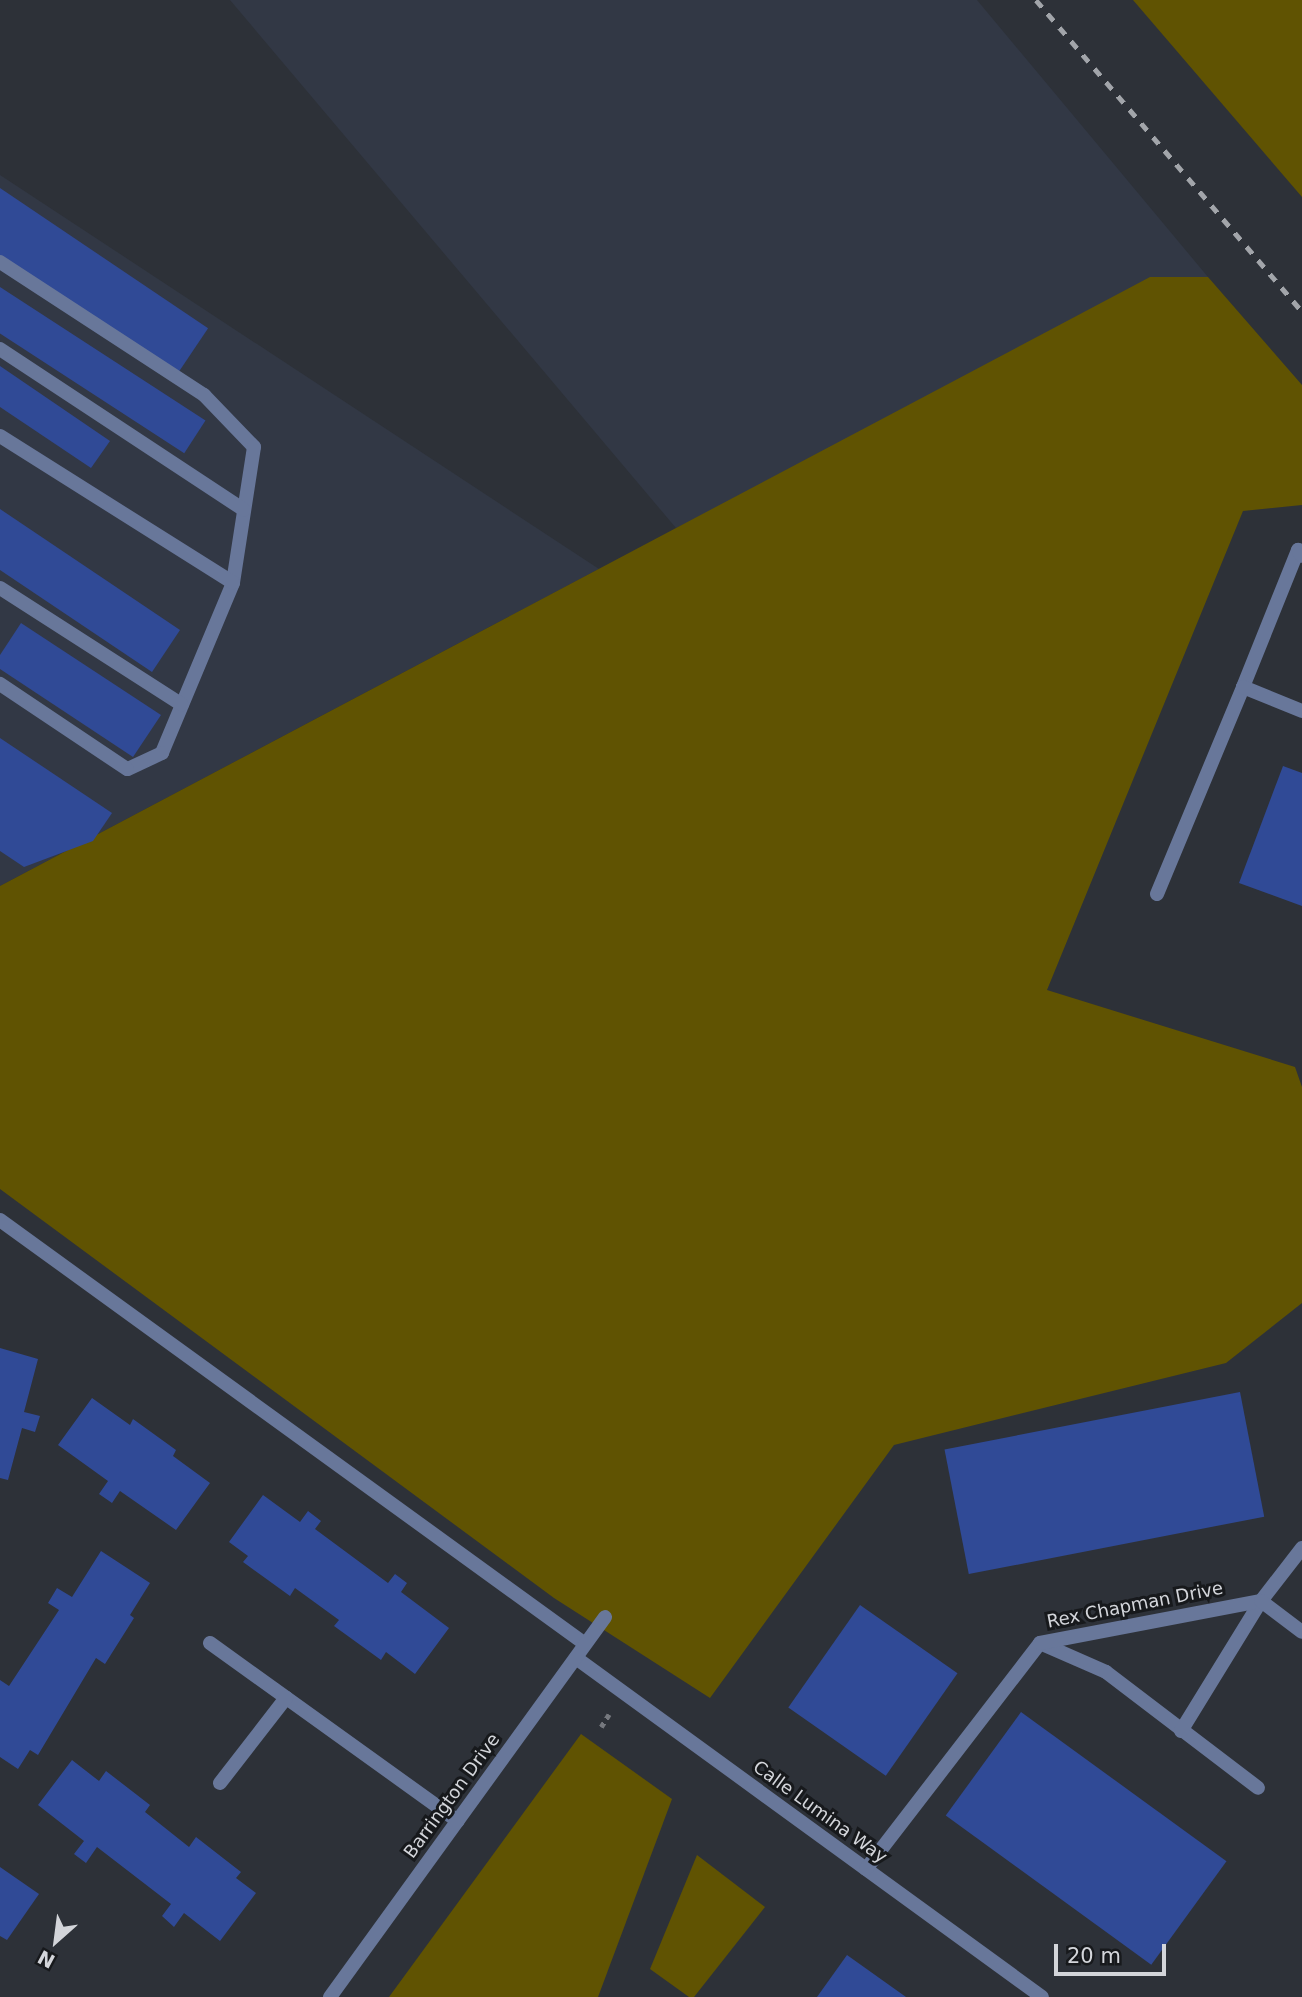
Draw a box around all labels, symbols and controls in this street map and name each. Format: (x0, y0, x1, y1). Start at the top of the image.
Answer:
street label: Rex Chapman Drive (1045, 1577, 1225, 1633)
street label: Barrington Drive (400, 1729, 504, 1863)
street label: Calle Lumina Way (749, 1756, 891, 1868)
north arrow (21, 1906, 91, 1976)
scale bar (1057, 1930, 1169, 1974)
text: 20 m (1067, 1944, 1121, 1968)
text: N (34, 1946, 58, 1973)

